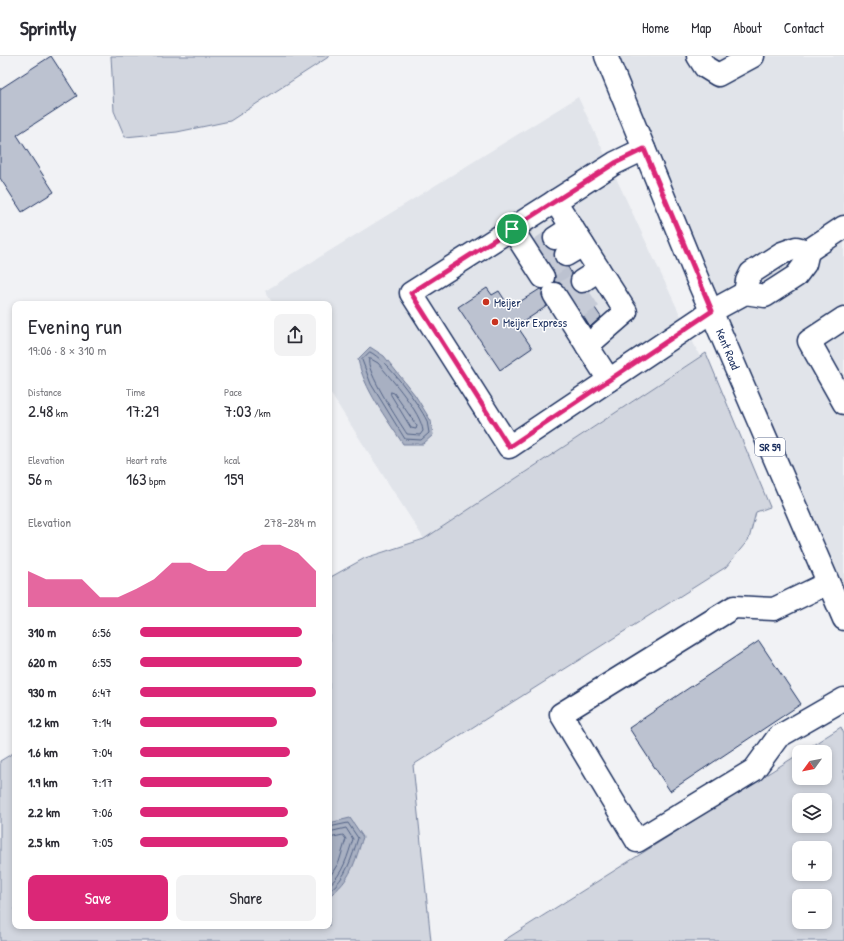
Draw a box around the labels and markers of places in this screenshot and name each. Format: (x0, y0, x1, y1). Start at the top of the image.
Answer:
pin (495, 212, 529, 246)
place label: Meijer (494, 294, 521, 311)
marker: Meijer (481, 297, 491, 307)
place label: Meijer Express (503, 314, 567, 331)
marker: Meijer Express (490, 317, 500, 327)

